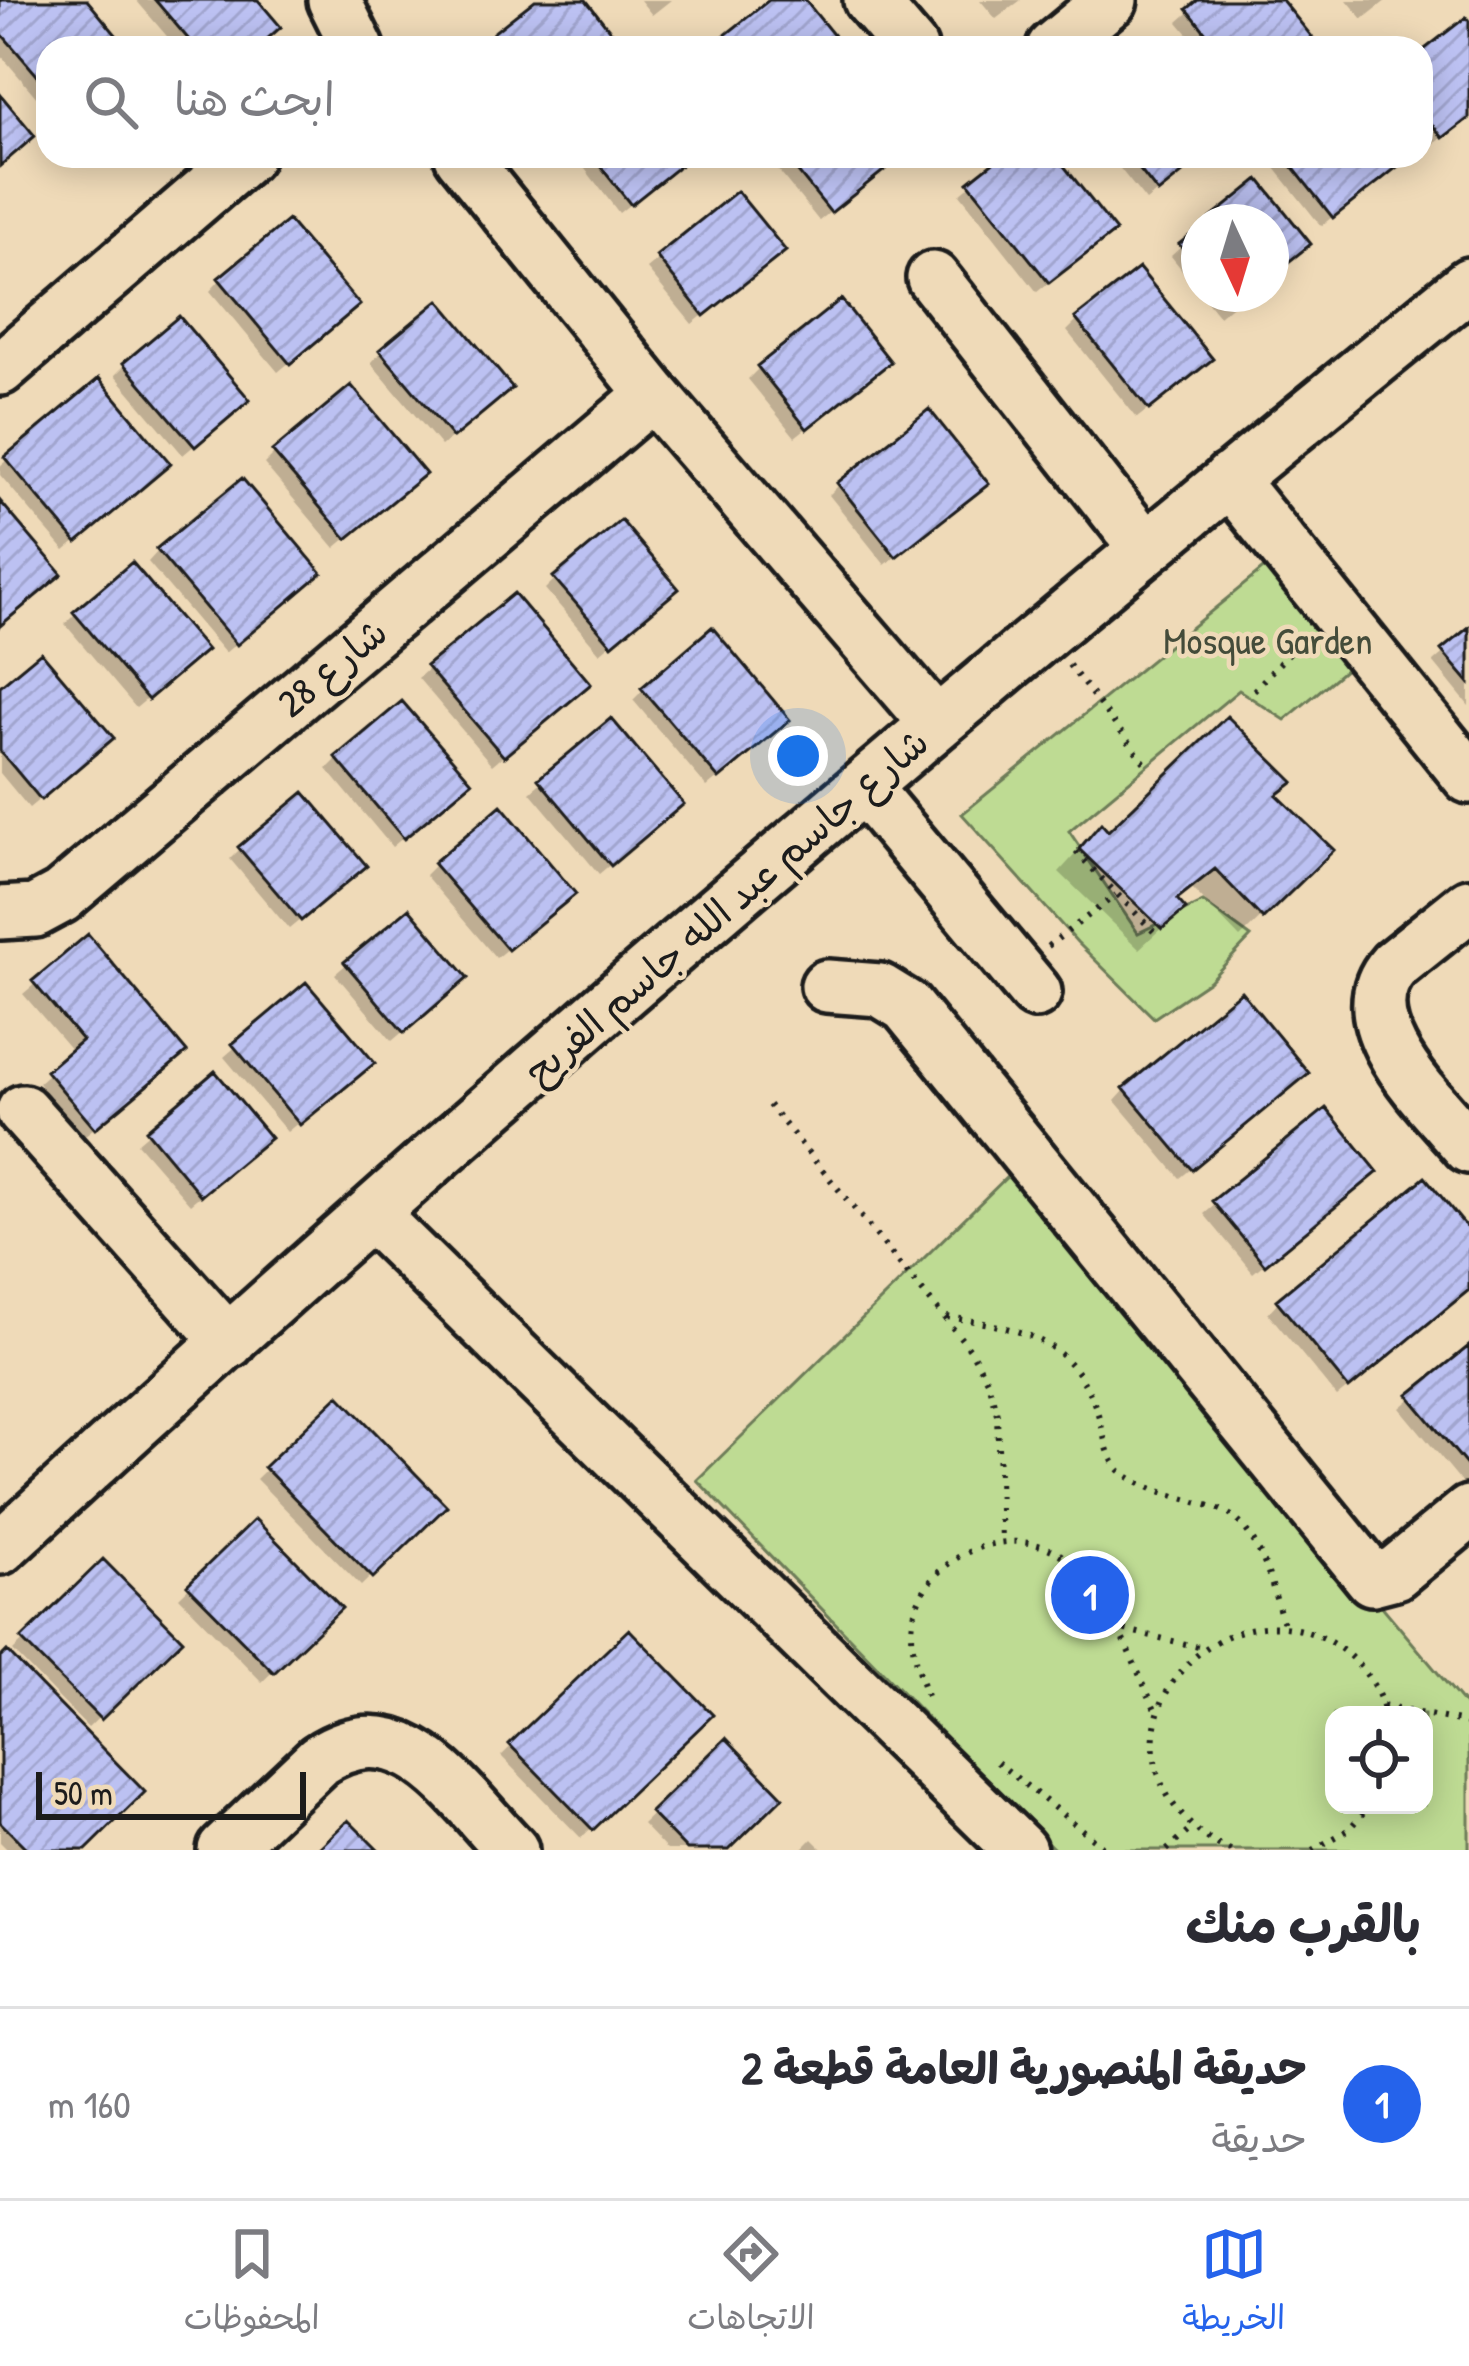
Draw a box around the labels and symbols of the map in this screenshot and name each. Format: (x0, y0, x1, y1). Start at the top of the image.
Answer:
north arrow (1181, 204, 1289, 312)
street label: شارع 28 (265, 605, 399, 730)
park label: Mosque Garden (1163, 613, 1373, 666)
street label: شارع جاسم عبد الله جاسم الفريح (512, 715, 942, 1099)
your location (768, 726, 828, 786)
pin: 1 (1051, 1550, 1129, 1640)
scale bar (36, 1766, 306, 1819)

